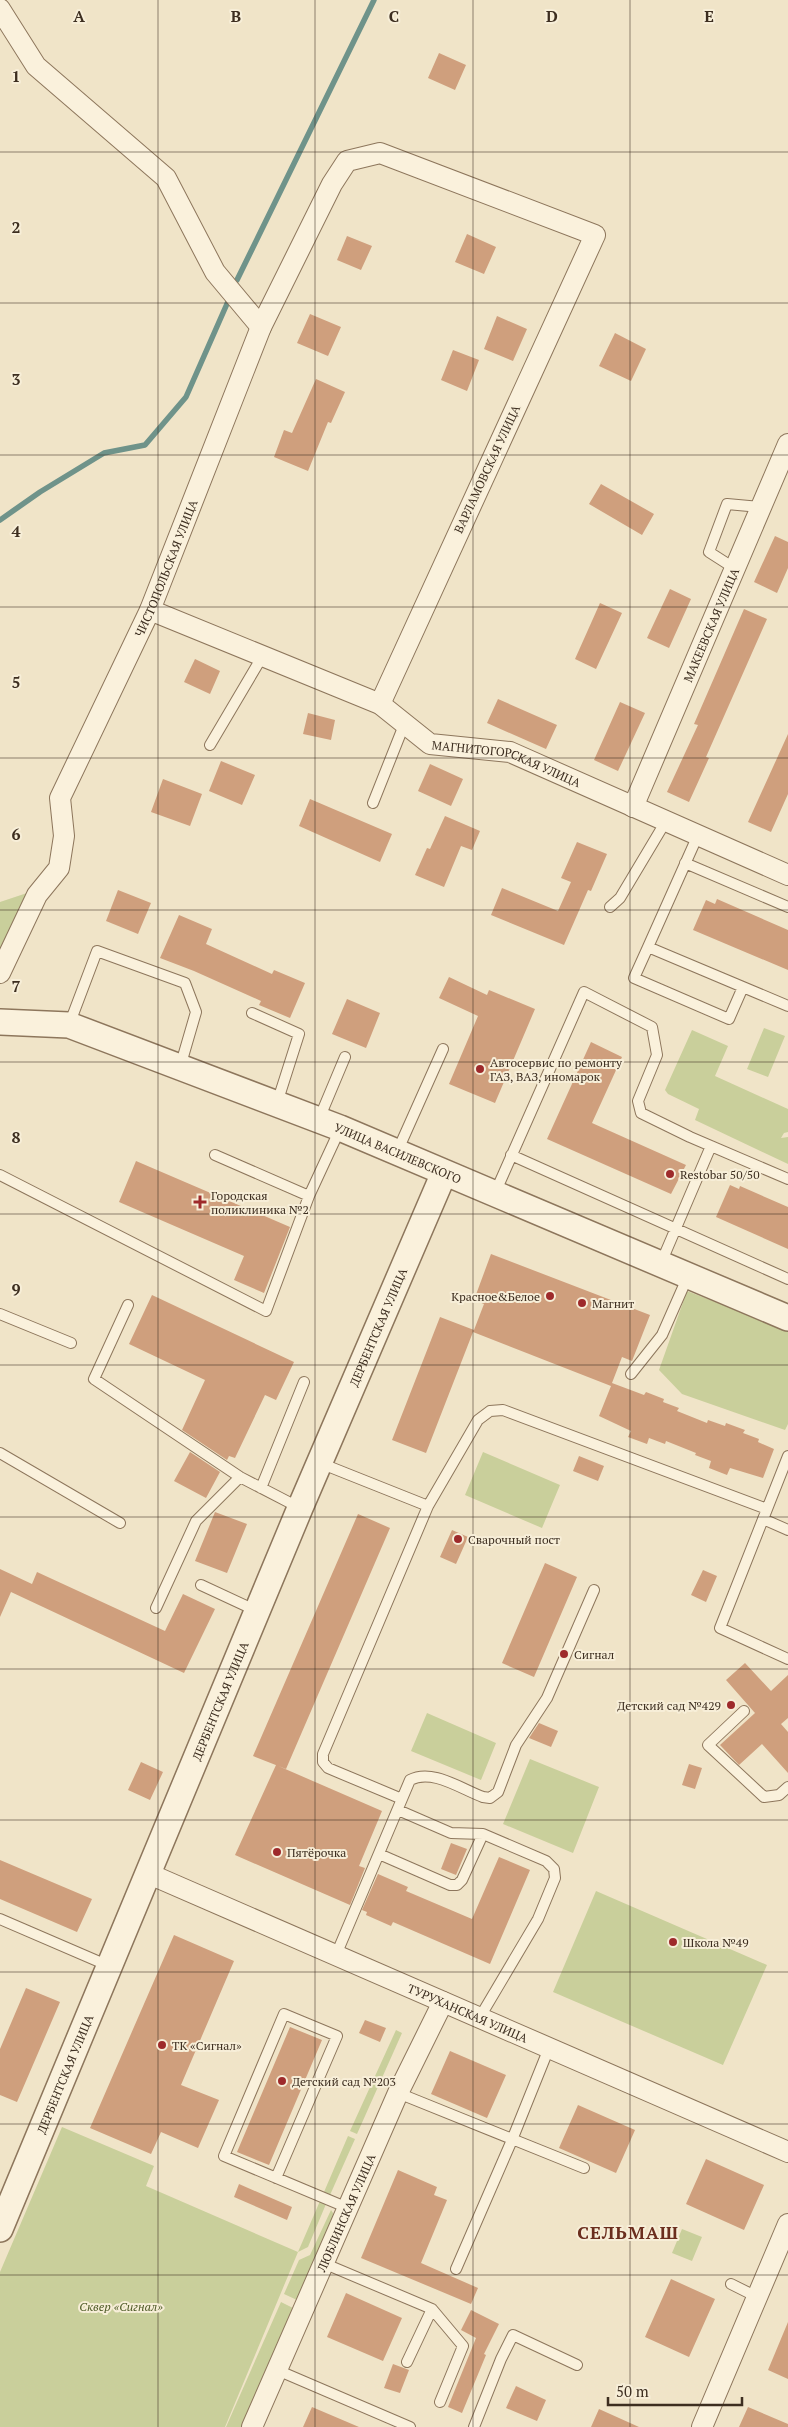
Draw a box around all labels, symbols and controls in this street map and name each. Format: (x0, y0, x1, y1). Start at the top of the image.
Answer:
text: A (73, 5, 85, 27)
text: B (231, 5, 241, 27)
text: C (389, 5, 399, 27)
text: D (546, 5, 558, 27)
text: E (704, 5, 714, 27)
text: 1 (11, 65, 21, 87)
text: 2 (11, 216, 21, 238)
text: 3 (11, 368, 21, 390)
street label: ВАРЛАМОВСКАЯ УЛИЦА (451, 402, 524, 535)
street label: ЧИСТОПОЛЬСКАЯ УЛИЦА (131, 496, 200, 639)
text: 4 (11, 520, 21, 542)
street label: МАКЕЕВСКАЯ УЛИЦА (680, 565, 742, 684)
text: 5 (11, 671, 21, 693)
street label: МАГНИТОГОРСКАЯ УЛИЦА (431, 737, 584, 790)
text: 6 (11, 823, 21, 845)
text: 7 (11, 975, 21, 997)
place label: Автосервис по ремонту ГАЗ, ВАЗ, иномарок (490, 1055, 623, 1084)
marker: Автосервис по ремонту ГАЗ, ВАЗ, иномарок (474, 1063, 486, 1075)
street label: УЛИЦА ВАСИЛЕВСКОГО (332, 1119, 464, 1186)
text: 8 (11, 1126, 21, 1148)
place label: Restobar 50/50 (680, 1167, 760, 1182)
marker: Restobar 50/50 (664, 1168, 676, 1180)
place label: Городская поликлиника №2 (211, 1188, 309, 1217)
marker: Городская поликлиника №2 (193, 1195, 207, 1209)
street label: ДЕРБЕНТСКАЯ УЛИЦА (346, 1265, 410, 1388)
text: 9 (11, 1278, 21, 1300)
place label: Красное&Белое (451, 1289, 540, 1304)
marker: Красное&Белое (544, 1290, 556, 1302)
place label: Магнит (592, 1296, 634, 1311)
marker: Магнит (576, 1297, 588, 1309)
place label: Сварочный пост (468, 1532, 560, 1547)
marker: Сварочный пост (452, 1533, 464, 1545)
street label: ДЕРБЕНТСКАЯ УЛИЦА (188, 1638, 251, 1763)
place label: Сигнал (574, 1647, 615, 1662)
marker: Сигнал (558, 1648, 570, 1660)
place label: Детский сад №429 (617, 1698, 721, 1713)
marker: Детский сад №429 (725, 1699, 737, 1711)
place label: Пятёрочка (287, 1845, 346, 1860)
marker: Пятёрочка (271, 1846, 283, 1858)
place label: Школа №49 (683, 1935, 749, 1950)
marker: Школа №49 (667, 1936, 679, 1948)
street label: ТУРУХАНСКАЯ УЛИЦА (406, 1980, 531, 2046)
street label: ДЕРБЕНТСКАЯ УЛИЦА (33, 2011, 96, 2136)
place label: ТК «Сигнал» (172, 2038, 242, 2053)
marker: ТК «Сигнал» (156, 2039, 168, 2051)
place label: Детский сад №203 (292, 2074, 396, 2089)
marker: Детский сад №203 (276, 2075, 288, 2087)
street label: ЛЮБЛИНСКАЯ УЛИЦА (313, 2151, 378, 2275)
district label: СЕЛЬМАШ (577, 2220, 679, 2244)
park label: Сквер «Сигнал» (79, 2299, 163, 2314)
scale bar (608, 2374, 742, 2406)
text: 50 m (616, 2381, 649, 2401)

